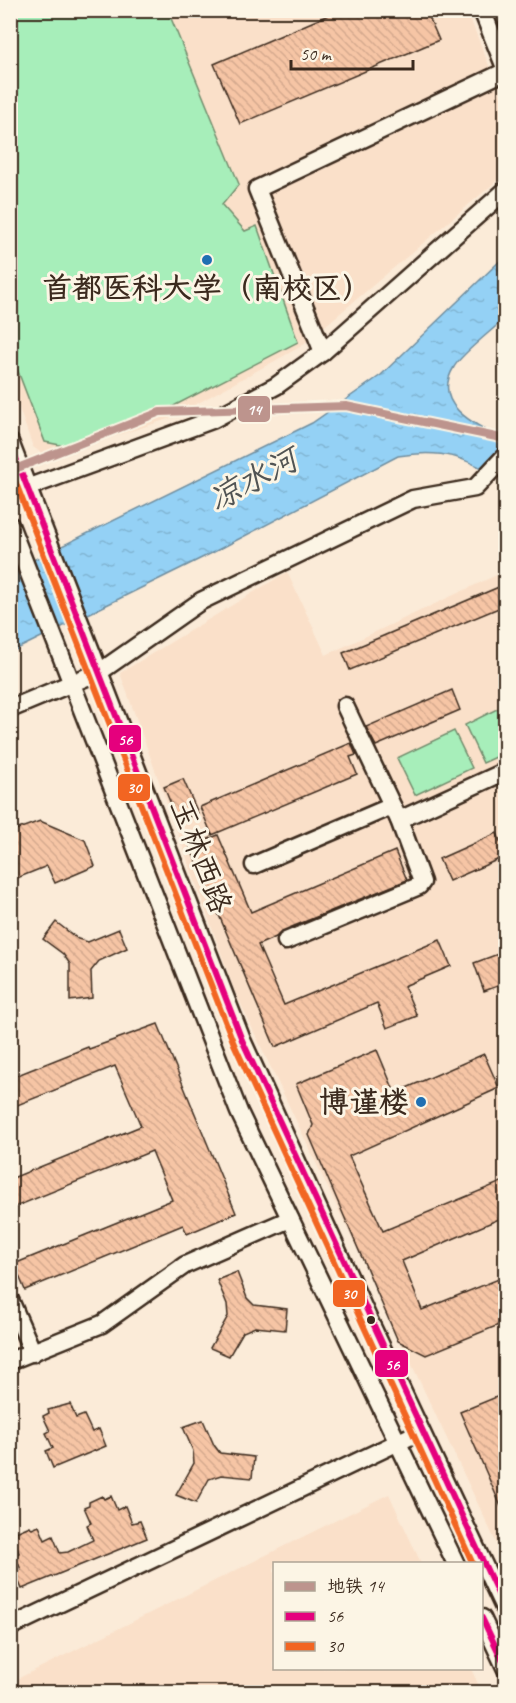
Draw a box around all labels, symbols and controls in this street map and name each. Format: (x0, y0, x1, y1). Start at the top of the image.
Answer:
scale bar (291, 33, 412, 71)
text: 50 m (300, 43, 333, 65)
marker: 首都医科大学（南校区） (200, 253, 214, 267)
place label: 首都医科大学（南校区） (42, 269, 372, 307)
line badge: 14 (237, 395, 271, 423)
text: 14 (247, 400, 263, 420)
water label: 凉水河 (201, 436, 310, 520)
line badge: 56 (108, 724, 142, 753)
text: 56 (118, 730, 134, 750)
line badge: 30 (117, 773, 151, 802)
text: 30 (127, 778, 143, 798)
street label: 玉林西路 (162, 793, 240, 919)
place label: 博谨楼 (319, 1083, 409, 1121)
marker: 博谨楼 (414, 1095, 428, 1109)
line badge: 30 (332, 1279, 366, 1308)
text: 30 (342, 1284, 358, 1304)
unlabelled marker (365, 1314, 377, 1326)
line badge: 56 (374, 1349, 409, 1378)
text: 56 (385, 1355, 401, 1375)
legend (273, 1562, 483, 1670)
text: 地铁 14 (327, 1575, 385, 1597)
text: 56 (327, 1605, 344, 1627)
text: 30 (327, 1635, 345, 1657)

